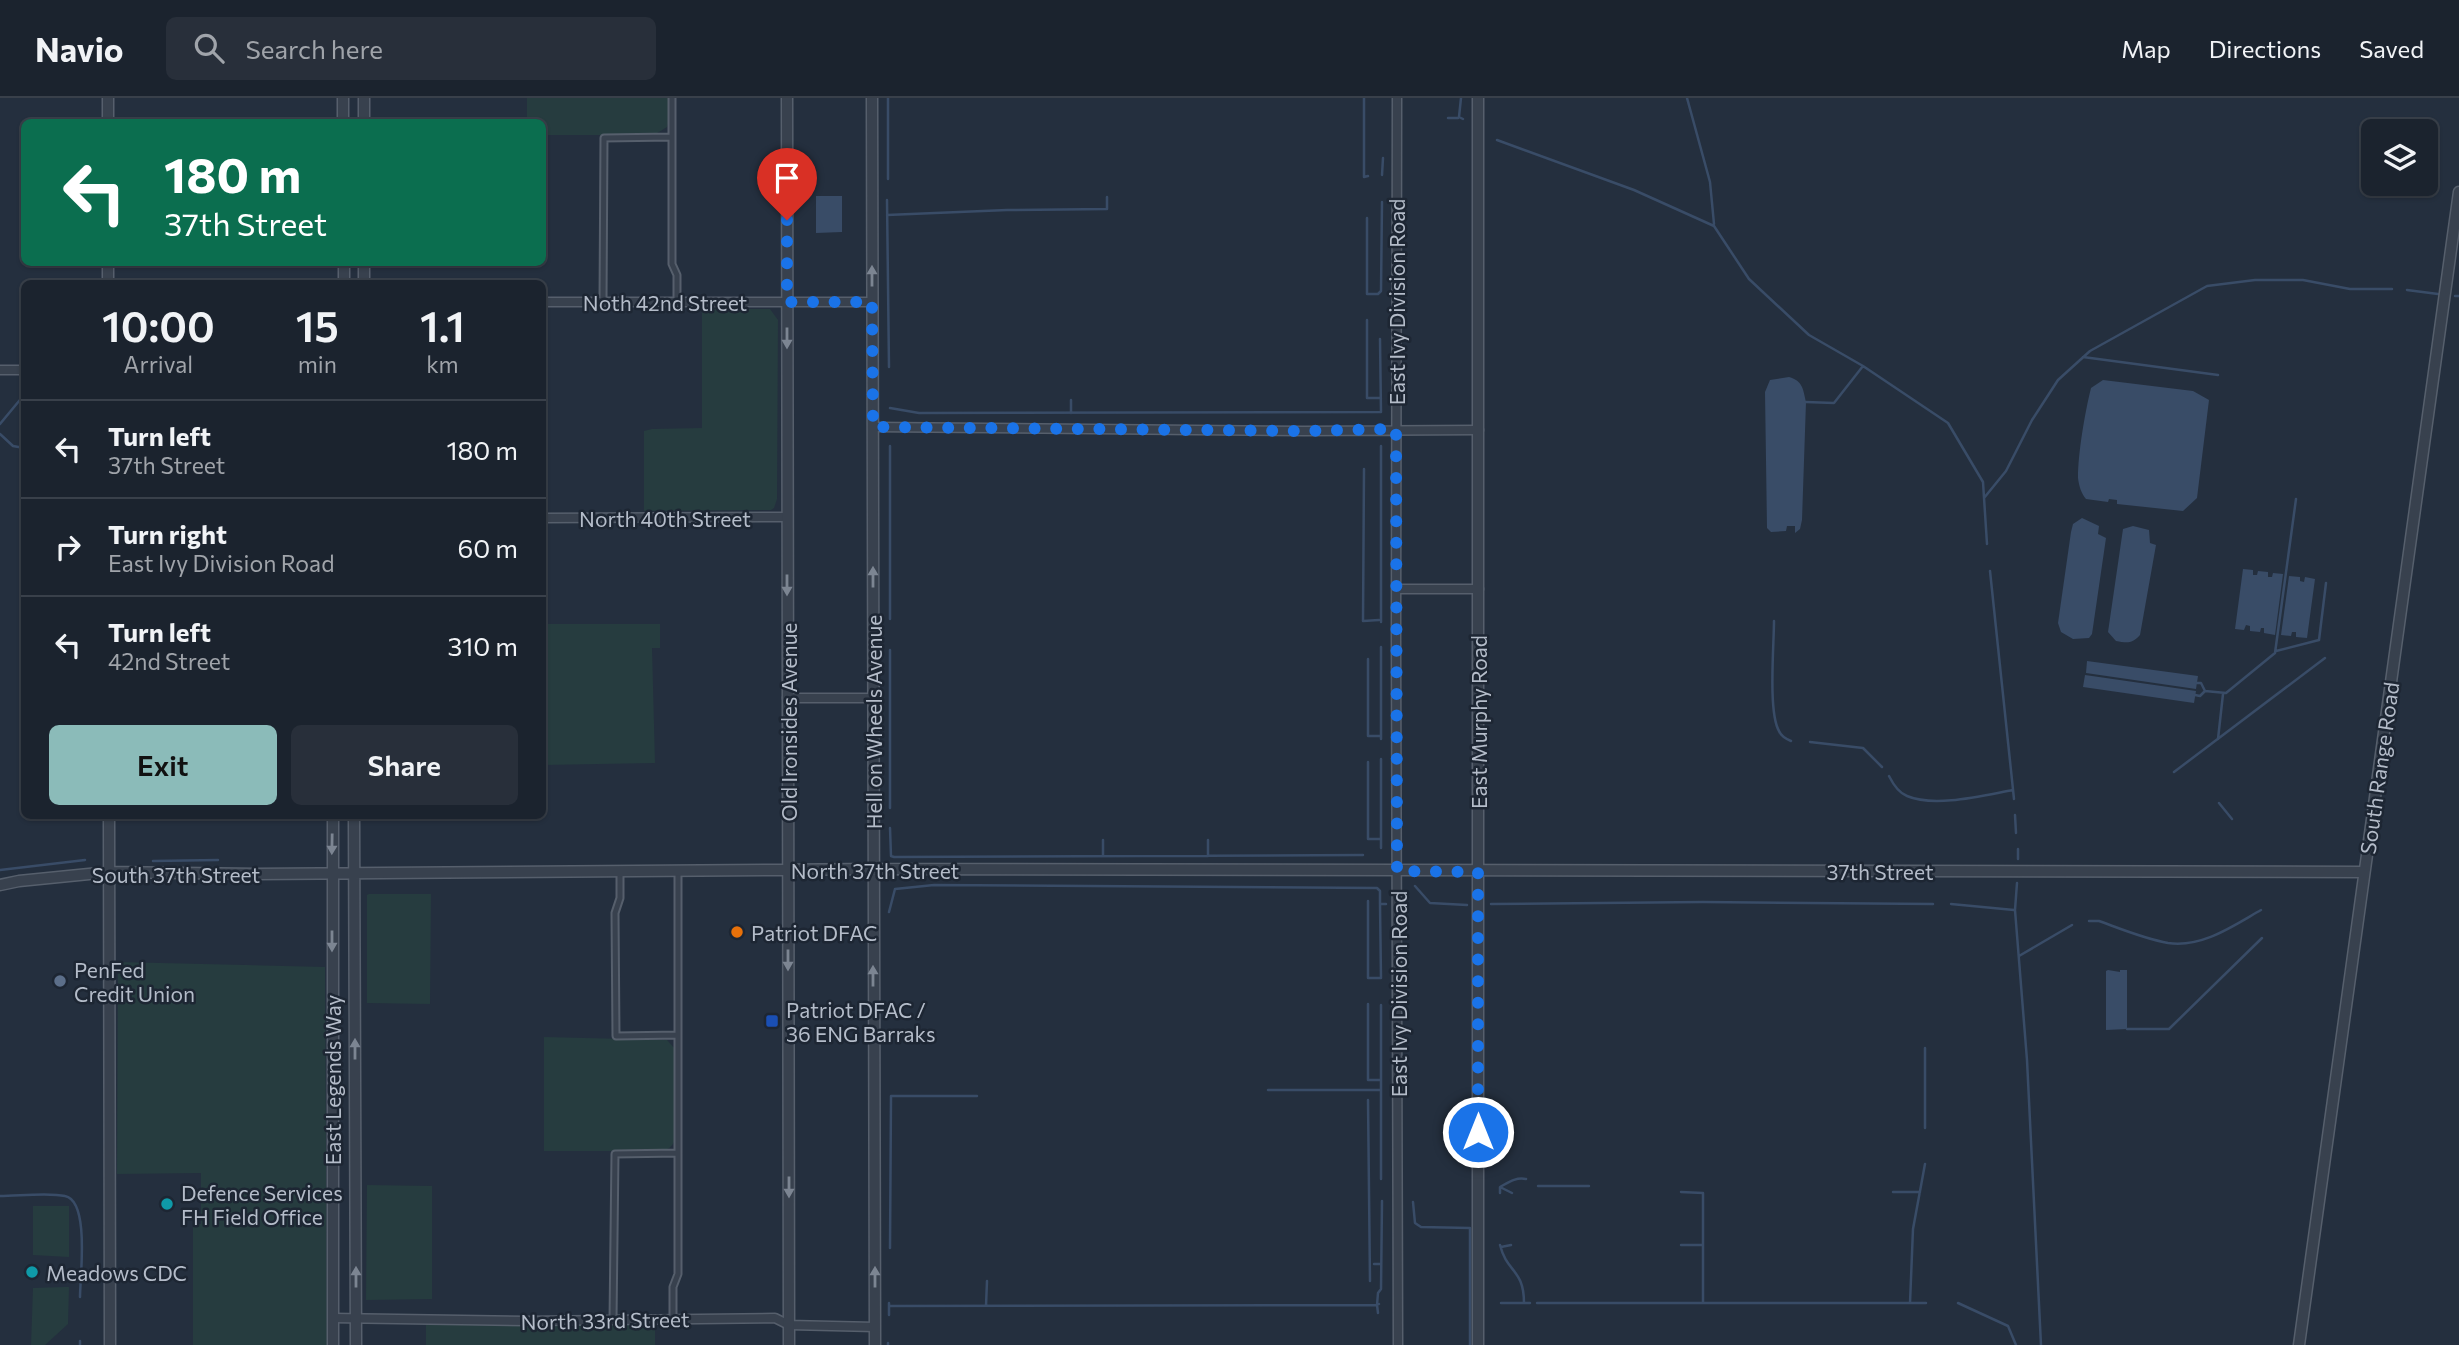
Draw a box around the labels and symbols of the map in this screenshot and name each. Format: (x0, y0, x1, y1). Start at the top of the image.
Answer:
pin (757, 148, 817, 220)
street label: East Ivy Division Road (1384, 199, 1409, 405)
one-way arrow (866, 265, 878, 287)
street label: Noth 42nd Street (583, 290, 747, 315)
one-way arrow (781, 327, 793, 349)
street label: North 40th Street (579, 506, 751, 531)
one-way arrow (867, 566, 879, 588)
one-way arrow (781, 575, 793, 597)
street label: Hell on Wheels Avenue (861, 615, 886, 829)
street label: Old Ironsides Avenue (776, 623, 801, 821)
street label: East Murphy Road (1466, 635, 1491, 809)
street label: South Range Road (2355, 680, 2403, 856)
one-way arrow (326, 834, 338, 856)
street label: North 37th Street (791, 858, 959, 883)
street label: 37th Street (1826, 859, 1934, 884)
street label: South 37th Street (92, 862, 260, 887)
street label: East Ivy Division Road (1386, 891, 1411, 1097)
place label: Patriot DFAC (751, 920, 878, 945)
marker: Patriot DFAC (729, 924, 745, 940)
one-way arrow (326, 931, 338, 953)
one-way arrow (782, 949, 794, 971)
place label: PenFed Credit Union (74, 957, 195, 1006)
one-way arrow (867, 965, 879, 987)
marker: PenFed Credit Union (52, 973, 68, 989)
street label: East Legends Way (320, 995, 345, 1165)
place label: Patriot DFAC / 36 ENG Barraks (786, 997, 936, 1046)
marker: Patriot DFAC / 36 ENG Barraks (764, 1013, 780, 1029)
one-way arrow (349, 1038, 360, 1060)
position arrow (1441, 1095, 1515, 1169)
one-way arrow (783, 1177, 795, 1199)
place label: Defence Services FH Field Office (181, 1180, 343, 1229)
marker: Defence Services FH Field Office (159, 1196, 175, 1212)
place label: Meadows CDC (46, 1260, 187, 1285)
marker: Meadows CDC (24, 1264, 40, 1280)
one-way arrow (350, 1266, 362, 1288)
one-way arrow (869, 1266, 881, 1288)
street label: North 33rd Street (520, 1306, 690, 1334)

